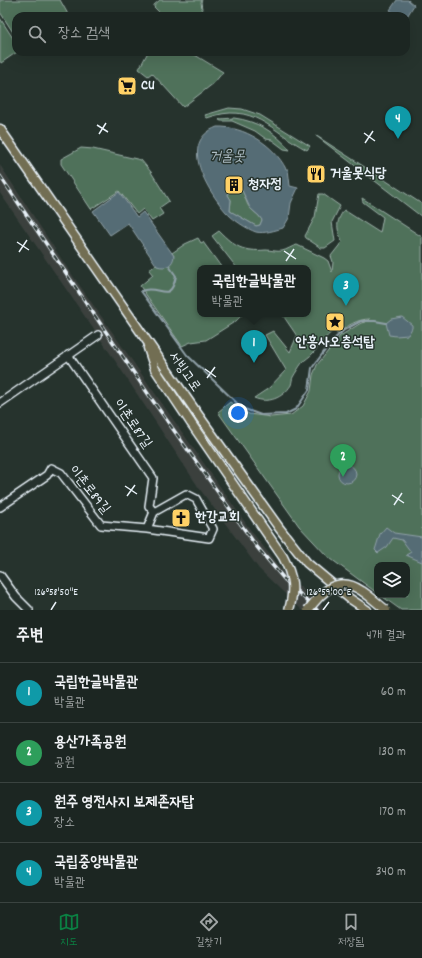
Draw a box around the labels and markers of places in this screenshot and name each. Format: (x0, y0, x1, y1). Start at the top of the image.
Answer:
supermarket icon: CU (116, 75, 138, 97)
place label: CU (141, 76, 155, 96)
pin: 4 (385, 106, 411, 139)
restaurant icon: 거울못식당 (305, 163, 327, 185)
place label: 거울못식당 (330, 164, 387, 184)
building icon: 청자정 (223, 174, 245, 196)
place label: 청자정 (248, 175, 282, 195)
pin: 3 (333, 273, 359, 306)
place icon: 안흥사오층석탑 (324, 311, 346, 333)
pin: 1 (241, 330, 267, 363)
place label: 안흥사오층석탑 (296, 333, 375, 353)
pin: 2 (330, 444, 356, 477)
church icon: 한강교회 (170, 507, 192, 529)
place label: 한강교회 (194, 508, 240, 528)

